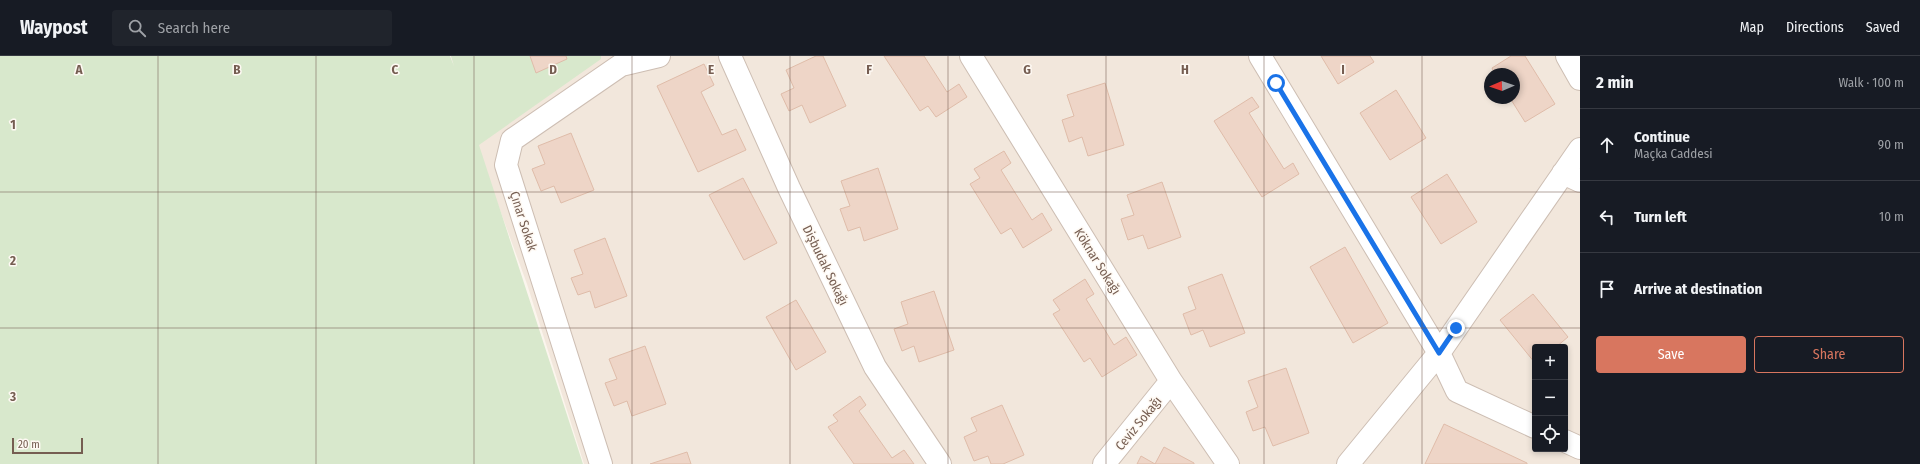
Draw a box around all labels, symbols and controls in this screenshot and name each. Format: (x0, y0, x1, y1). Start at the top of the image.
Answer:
search box (112, 10, 392, 46)
text: Waypost (20, 16, 88, 39)
icon: search (126, 17, 148, 39)
text: Search here (158, 19, 230, 37)
text: Map (1740, 19, 1764, 36)
text: Directions (1786, 19, 1844, 36)
text: Saved (1866, 19, 1900, 36)
text: A (74, 62, 83, 77)
text: B (233, 62, 241, 77)
text: C (392, 62, 399, 77)
text: D (549, 62, 557, 77)
text: E (708, 62, 714, 77)
text: F (866, 62, 872, 77)
text: G (1023, 62, 1031, 77)
text: H (1181, 62, 1189, 77)
text: I (1341, 62, 1345, 77)
north arrow (1484, 68, 1520, 104)
text: 2 min (1596, 72, 1634, 93)
route start (1267, 74, 1285, 92)
text: Walk · 100 m (1838, 75, 1904, 90)
text: 1 (10, 117, 16, 132)
text: Continue (1634, 128, 1690, 146)
icon: ahead (1596, 134, 1618, 156)
text: 90 m (1878, 137, 1904, 152)
text: Maçka Caddesi (1634, 146, 1713, 161)
street label: Çınar Sokak (507, 189, 541, 254)
icon: left (1596, 206, 1618, 228)
text: Turn left (1634, 208, 1687, 226)
text: 10 m (1879, 209, 1904, 224)
street label: Dişbudak Sokağı (800, 223, 851, 308)
street label: Köknar Sokağı (1071, 225, 1124, 297)
text: 2 (9, 253, 16, 268)
icon: arrive (1596, 278, 1618, 300)
text: Arrive at destination (1634, 280, 1762, 298)
route end (1447, 319, 1465, 337)
button: Save (1596, 336, 1746, 373)
button: Share (1754, 336, 1904, 373)
map controls (1532, 344, 1568, 452)
button: + (1532, 344, 1568, 380)
button: − (1532, 380, 1568, 416)
text: 3 (9, 389, 16, 404)
street label: Ceviz Sokağı (1112, 393, 1165, 453)
button: locate (1532, 416, 1568, 452)
scale bar (12, 436, 83, 455)
text: 20 m (18, 438, 40, 451)

